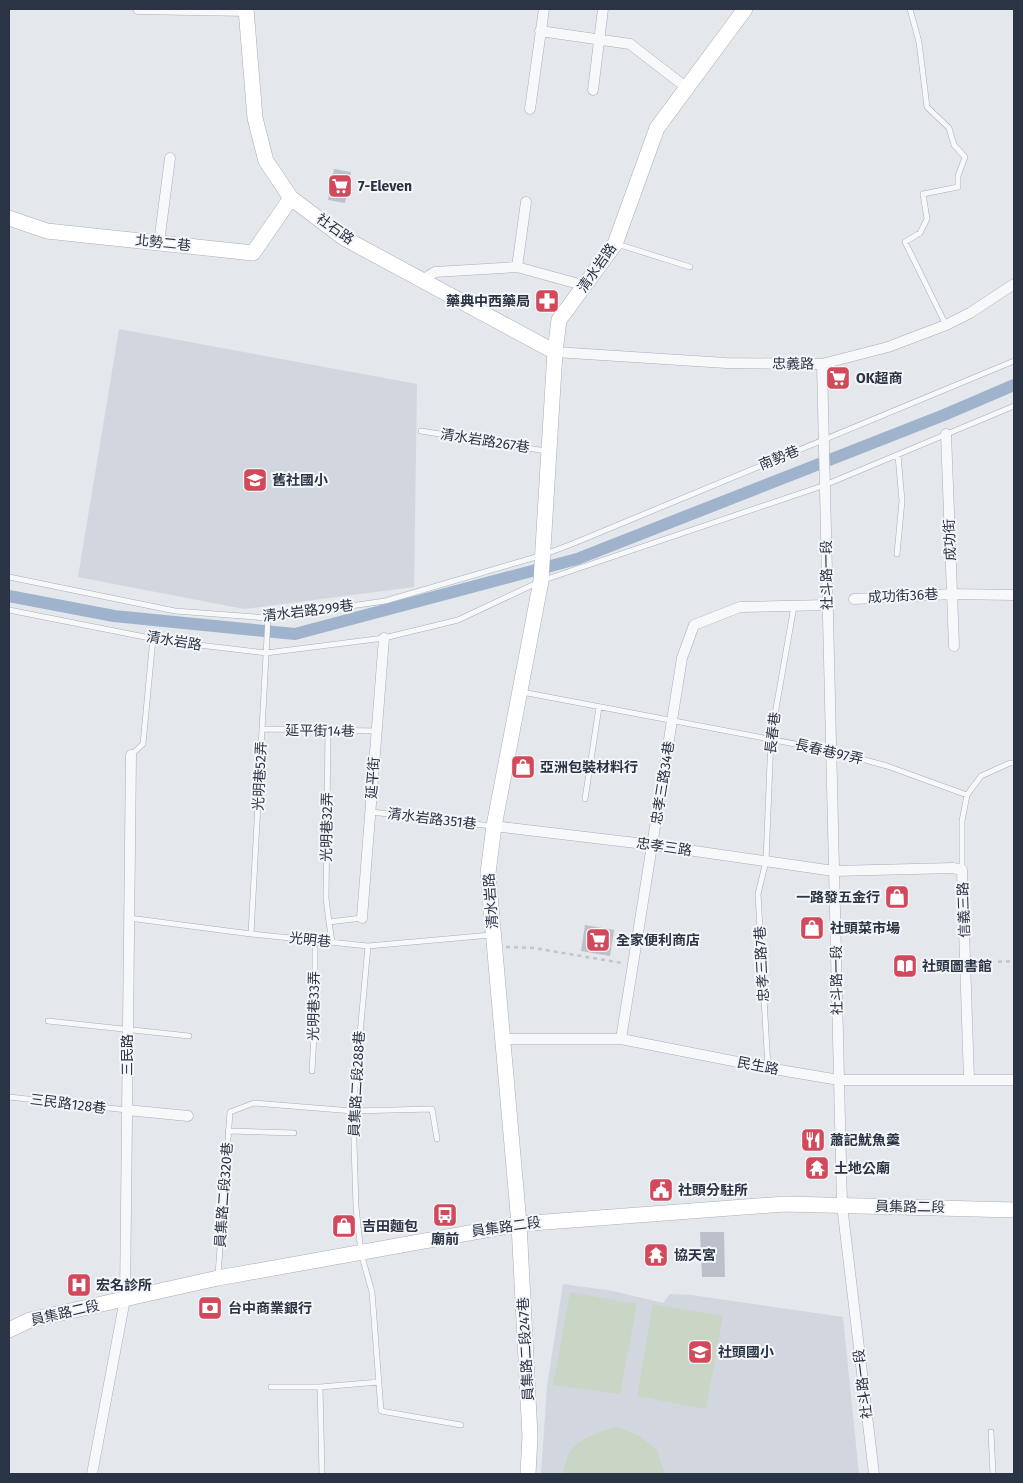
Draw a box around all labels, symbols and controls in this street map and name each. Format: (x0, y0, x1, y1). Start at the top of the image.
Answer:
supermarket icon: 7-Eleven (327, 173, 353, 199)
place label: 7-Eleven (358, 178, 412, 195)
street label: 社石路 (313, 210, 357, 248)
street label: 北勢二巷 (134, 232, 192, 254)
street label: 清水岩路 (574, 240, 620, 296)
pharmacy icon: 藥典中西藥局 (534, 288, 560, 314)
place label: 藥典中西藥局 (446, 293, 530, 310)
street label: 忠義路 (772, 355, 814, 373)
supermarket icon: OK超商 (825, 365, 851, 391)
place label: OK超商 (856, 370, 903, 387)
street label: 清水岩路267巷 (439, 426, 531, 456)
street label: 南勢巷 (756, 442, 802, 474)
school or university icon: 舊社國小 (242, 467, 268, 493)
place label: 舊社國小 (272, 472, 328, 489)
street label: 成功街 (941, 519, 959, 561)
street label: 社斗路一段 (818, 540, 836, 610)
street label: 成功街36巷 (867, 586, 939, 606)
street label: 清水岩路299巷 (262, 597, 354, 625)
street label: 清水岩路 (145, 628, 203, 654)
street label: 長春巷 (762, 711, 784, 755)
street label: 延平街14巷 (285, 722, 355, 740)
street label: 長春巷97弄 (793, 736, 865, 768)
street label: 忠孝三路34巷 (648, 740, 678, 826)
street label: 光明巷52弄 (250, 741, 270, 811)
shop icon: 亞洲包裝材料行 (510, 754, 536, 780)
street label: 延平街 (363, 756, 383, 800)
place label: 亞洲包裝材料行 (540, 759, 638, 776)
street label: 光明巷32弄 (318, 792, 336, 862)
street label: 清水岩路351巷 (387, 805, 477, 833)
street label: 忠孝三路 (635, 835, 693, 859)
street label: 清水岩路 (481, 872, 501, 930)
street label: 信義三路 (955, 882, 973, 938)
shop icon: 一路發五金行 (884, 884, 910, 910)
place label: 一路發五金行 (796, 889, 880, 906)
shop icon: 社頭菜市場 (799, 915, 825, 941)
place label: 社頭菜市場 (830, 920, 900, 937)
street label: 忠孝三路7巷 (752, 925, 772, 1003)
supermarket icon: 全家便利商店 (585, 927, 611, 953)
street label: 光明巷 (288, 929, 332, 951)
place label: 全家便利商店 (616, 932, 700, 949)
street label: 社斗路一段 (828, 945, 846, 1015)
library icon: 社頭圖書館 (892, 953, 918, 979)
place label: 社頭圖書館 (922, 958, 992, 975)
street label: 光明巷33弄 (305, 971, 323, 1041)
street label: 員集路二段288巷 (346, 1030, 368, 1138)
street label: 三民路 (119, 1034, 136, 1076)
street label: 民生路 (736, 1054, 780, 1078)
street label: 三民路128巷 (29, 1091, 107, 1117)
restaurant icon: 蕭記魷魚羹 (800, 1127, 826, 1153)
place label: 蕭記魷魚羹 (830, 1132, 900, 1149)
street label: 員集路二段320巷 (212, 1142, 236, 1248)
temple icon: 土地公廟 (804, 1155, 830, 1181)
place label: 土地公廟 (834, 1160, 890, 1177)
public building icon: 社頭分駐所 (648, 1177, 674, 1203)
place label: 社頭分駐所 (678, 1182, 748, 1199)
street label: 員集路二段 (875, 1198, 945, 1216)
bus stop icon: 廟前 (432, 1202, 458, 1228)
shop icon: 吉田麵包 (331, 1213, 357, 1239)
street label: 員集路二段 (470, 1214, 542, 1240)
place label: 吉田麵包 (362, 1218, 418, 1235)
place label: 廟前 (431, 1231, 459, 1248)
temple icon: 協天宮 (643, 1242, 669, 1268)
place label: 協天宮 (674, 1247, 716, 1264)
hospital icon: 宏名診所 (66, 1272, 92, 1298)
place label: 宏名診所 (96, 1277, 152, 1294)
bank icon: 台中商業銀行 (197, 1295, 223, 1321)
street label: 員集路二段 (29, 1297, 101, 1329)
street label: 員集路二段247巷 (515, 1297, 537, 1401)
place label: 台中商業銀行 (228, 1300, 312, 1317)
school or university icon: 社頭國小 (687, 1339, 713, 1365)
place label: 社頭國小 (718, 1344, 774, 1361)
street label: 社斗路一段 (850, 1348, 876, 1420)

